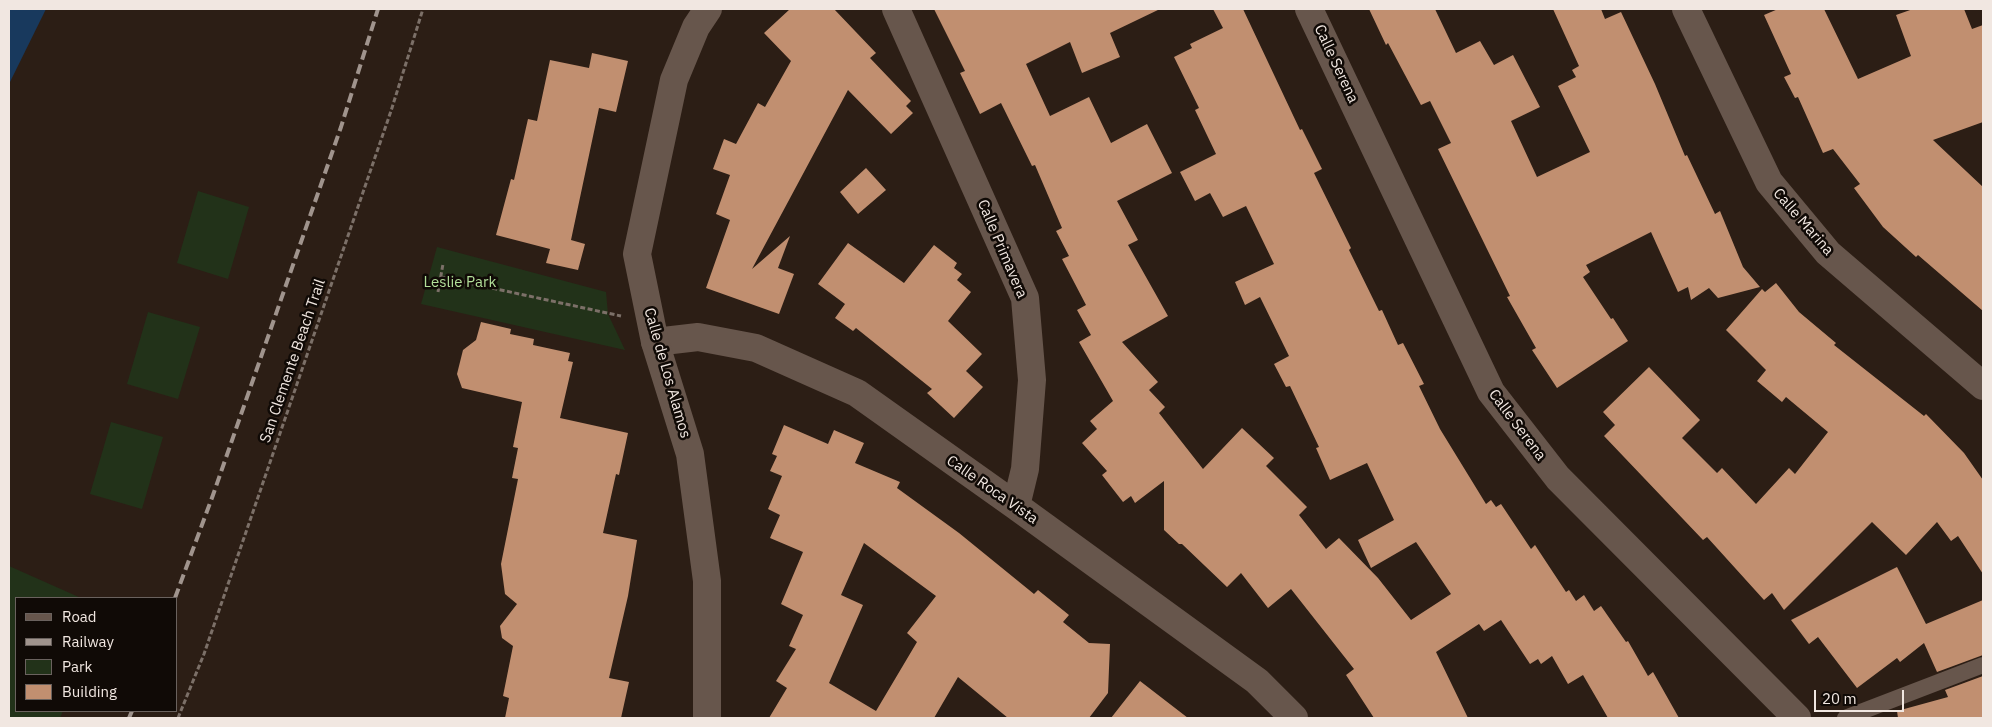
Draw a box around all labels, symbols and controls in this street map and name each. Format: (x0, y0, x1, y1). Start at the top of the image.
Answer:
street label: Calle Serena (1310, 22, 1362, 106)
street label: Calle Marina (1769, 185, 1837, 259)
street label: Calle Primavera (973, 197, 1031, 301)
park label: Leslie Park (424, 274, 496, 292)
street label: San Clemente Beach Trail (256, 277, 330, 445)
street label: Calle de Los Alamos (640, 306, 694, 440)
street label: Calle Serena (1484, 386, 1550, 464)
street label: Calle Roca Vista (943, 452, 1041, 528)
legend (15, 597, 178, 712)
text: Road (62, 607, 97, 626)
text: Railway (62, 632, 114, 651)
text: Park (62, 657, 92, 676)
scale bar (1817, 680, 1907, 712)
text: Building (62, 682, 117, 701)
text: 20 m (1822, 689, 1857, 708)

